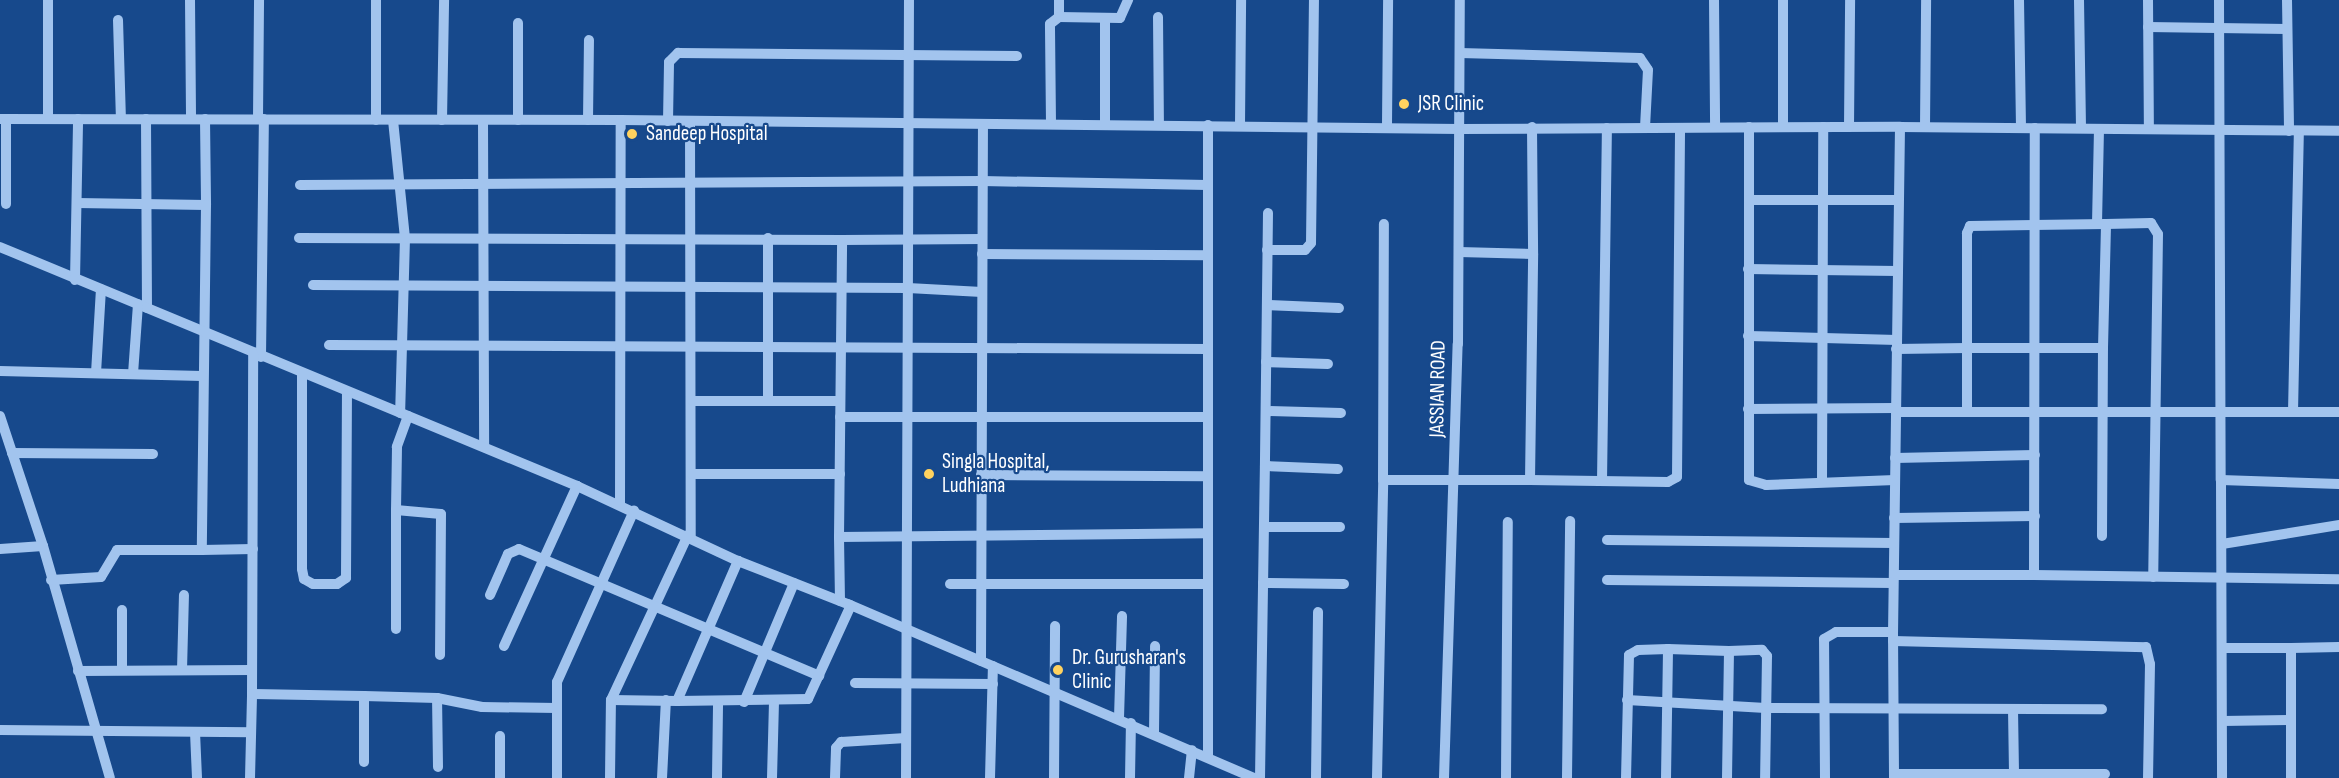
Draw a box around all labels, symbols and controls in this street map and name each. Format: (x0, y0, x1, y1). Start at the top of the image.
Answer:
place label: JSR Clinic (1418, 91, 1484, 117)
marker: JSR Clinic (1395, 95, 1413, 113)
place label: Sandeep Hospital (646, 121, 768, 147)
marker: Sandeep Hospital (623, 125, 641, 143)
street label: JASSIAN ROAD (1425, 340, 1451, 438)
place label: Singla Hospital, Ludhiana (942, 449, 1049, 499)
marker: Singla Hospital, Ludhiana (920, 465, 938, 483)
place label: Dr. Gurusharan's Clinic (1072, 645, 1186, 695)
marker: Dr. Gurusharan's Clinic (1049, 661, 1067, 679)

